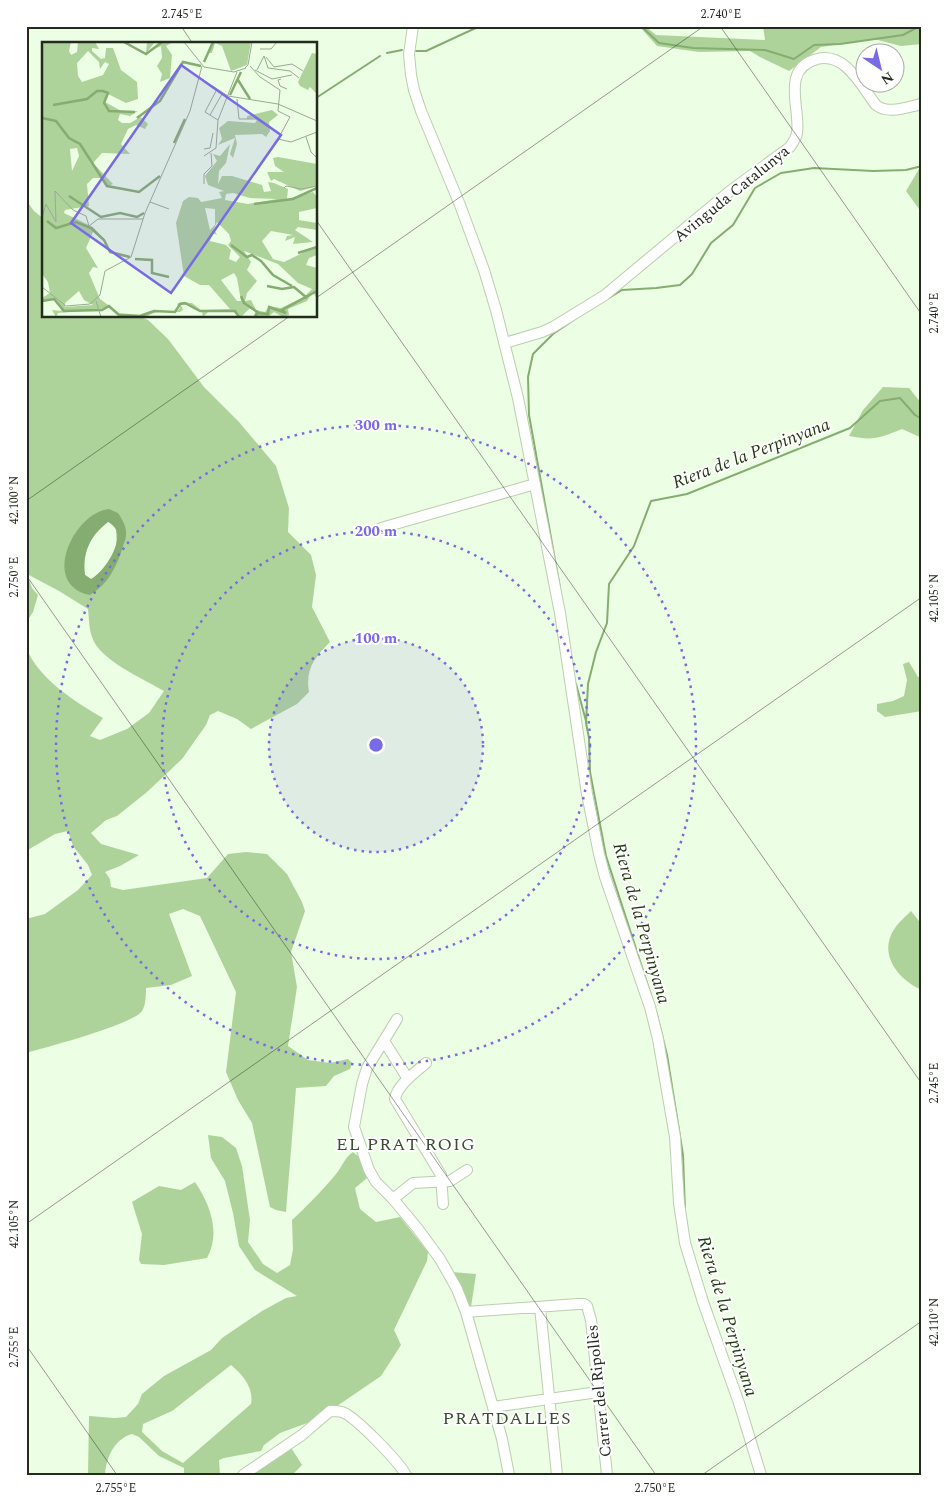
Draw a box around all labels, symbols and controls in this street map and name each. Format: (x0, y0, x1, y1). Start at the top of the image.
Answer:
text: 2.745°E (162, 5, 202, 24)
text: 2.740°E (701, 5, 741, 24)
inset map (42, 42, 318, 318)
north arrow (856, 42, 906, 92)
text: N (876, 66, 898, 90)
street label: Avinguda Catalunya (669, 139, 795, 248)
text: 2.740°E (925, 293, 944, 333)
water label: Riera de la Perpinyana (668, 411, 834, 496)
text: 300 m (355, 414, 398, 437)
text: 42.100°N (5, 476, 24, 524)
text: 200 m (355, 520, 398, 543)
text: 2.750°E (5, 557, 24, 597)
text: 42.105°N (925, 574, 944, 622)
text: 100 m (355, 627, 398, 650)
centre of rings (367, 736, 385, 754)
water label: Riera de la Perpinyana (606, 839, 677, 1007)
text: 2.745°E (925, 1063, 944, 1103)
district label: EL PRAT ROIG (336, 1131, 476, 1158)
text: 42.105°N (5, 1200, 24, 1248)
water label: Riera de la Perpinyana (690, 1232, 765, 1400)
text: 42.110°N (925, 1298, 944, 1346)
street label: Carrer del Ripollès (580, 1323, 618, 1458)
text: 2.755°E (5, 1327, 24, 1367)
district label: PRATDALLES (442, 1405, 572, 1432)
text: 2.755°E (96, 1479, 136, 1498)
text: 2.750°E (635, 1479, 675, 1498)

